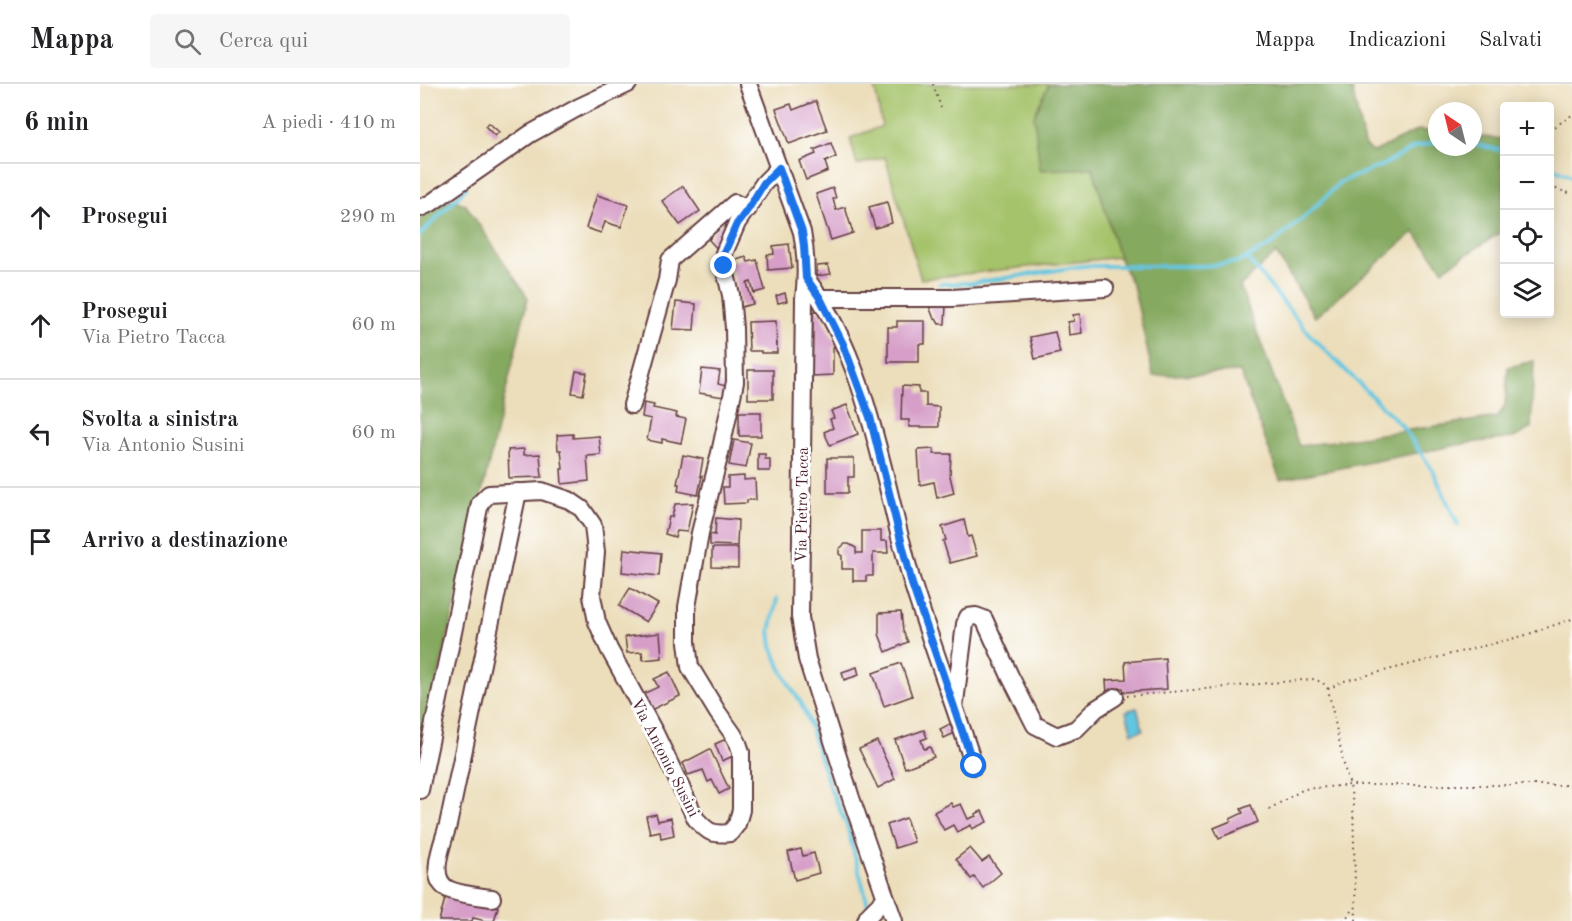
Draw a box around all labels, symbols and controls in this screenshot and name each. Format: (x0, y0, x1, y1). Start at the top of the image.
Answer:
search box (150, 14, 570, 68)
icon: search (171, 25, 204, 58)
text: Mappa (30, 27, 114, 55)
text: Cerca qui (219, 30, 308, 52)
text: Mappa (1255, 30, 1315, 51)
text: Indicazioni (1348, 30, 1446, 51)
text: Salvati (1479, 30, 1542, 51)
north arrow (1428, 102, 1482, 156)
map controls (1500, 102, 1554, 318)
button: + (1500, 102, 1554, 156)
text: 6 min (24, 110, 89, 136)
text: A piedi · 410 m (261, 113, 396, 133)
button: − (1500, 156, 1554, 210)
icon: ahead (24, 201, 57, 234)
text: Prosegui (81, 206, 168, 228)
text: 290 m (340, 207, 396, 227)
button: locate (1500, 210, 1554, 264)
route end (710, 252, 736, 278)
button: layers (1500, 264, 1554, 318)
text: Prosegui (81, 301, 168, 323)
icon: ahead (24, 309, 57, 342)
text: 60 m (351, 315, 396, 335)
text: Via Pietro Tacca (81, 328, 226, 348)
text: Svolta a sinistra (81, 409, 239, 431)
icon: left (24, 417, 57, 450)
text: 60 m (351, 423, 396, 443)
text: Via Antonio Susini (81, 436, 245, 456)
street label: Via Pietro Tacca (794, 447, 812, 563)
icon: arrive (24, 525, 57, 558)
text: Arrivo a destinazione (81, 530, 288, 552)
street label: Via Antonio Susini (627, 696, 701, 820)
route start (960, 752, 986, 778)

